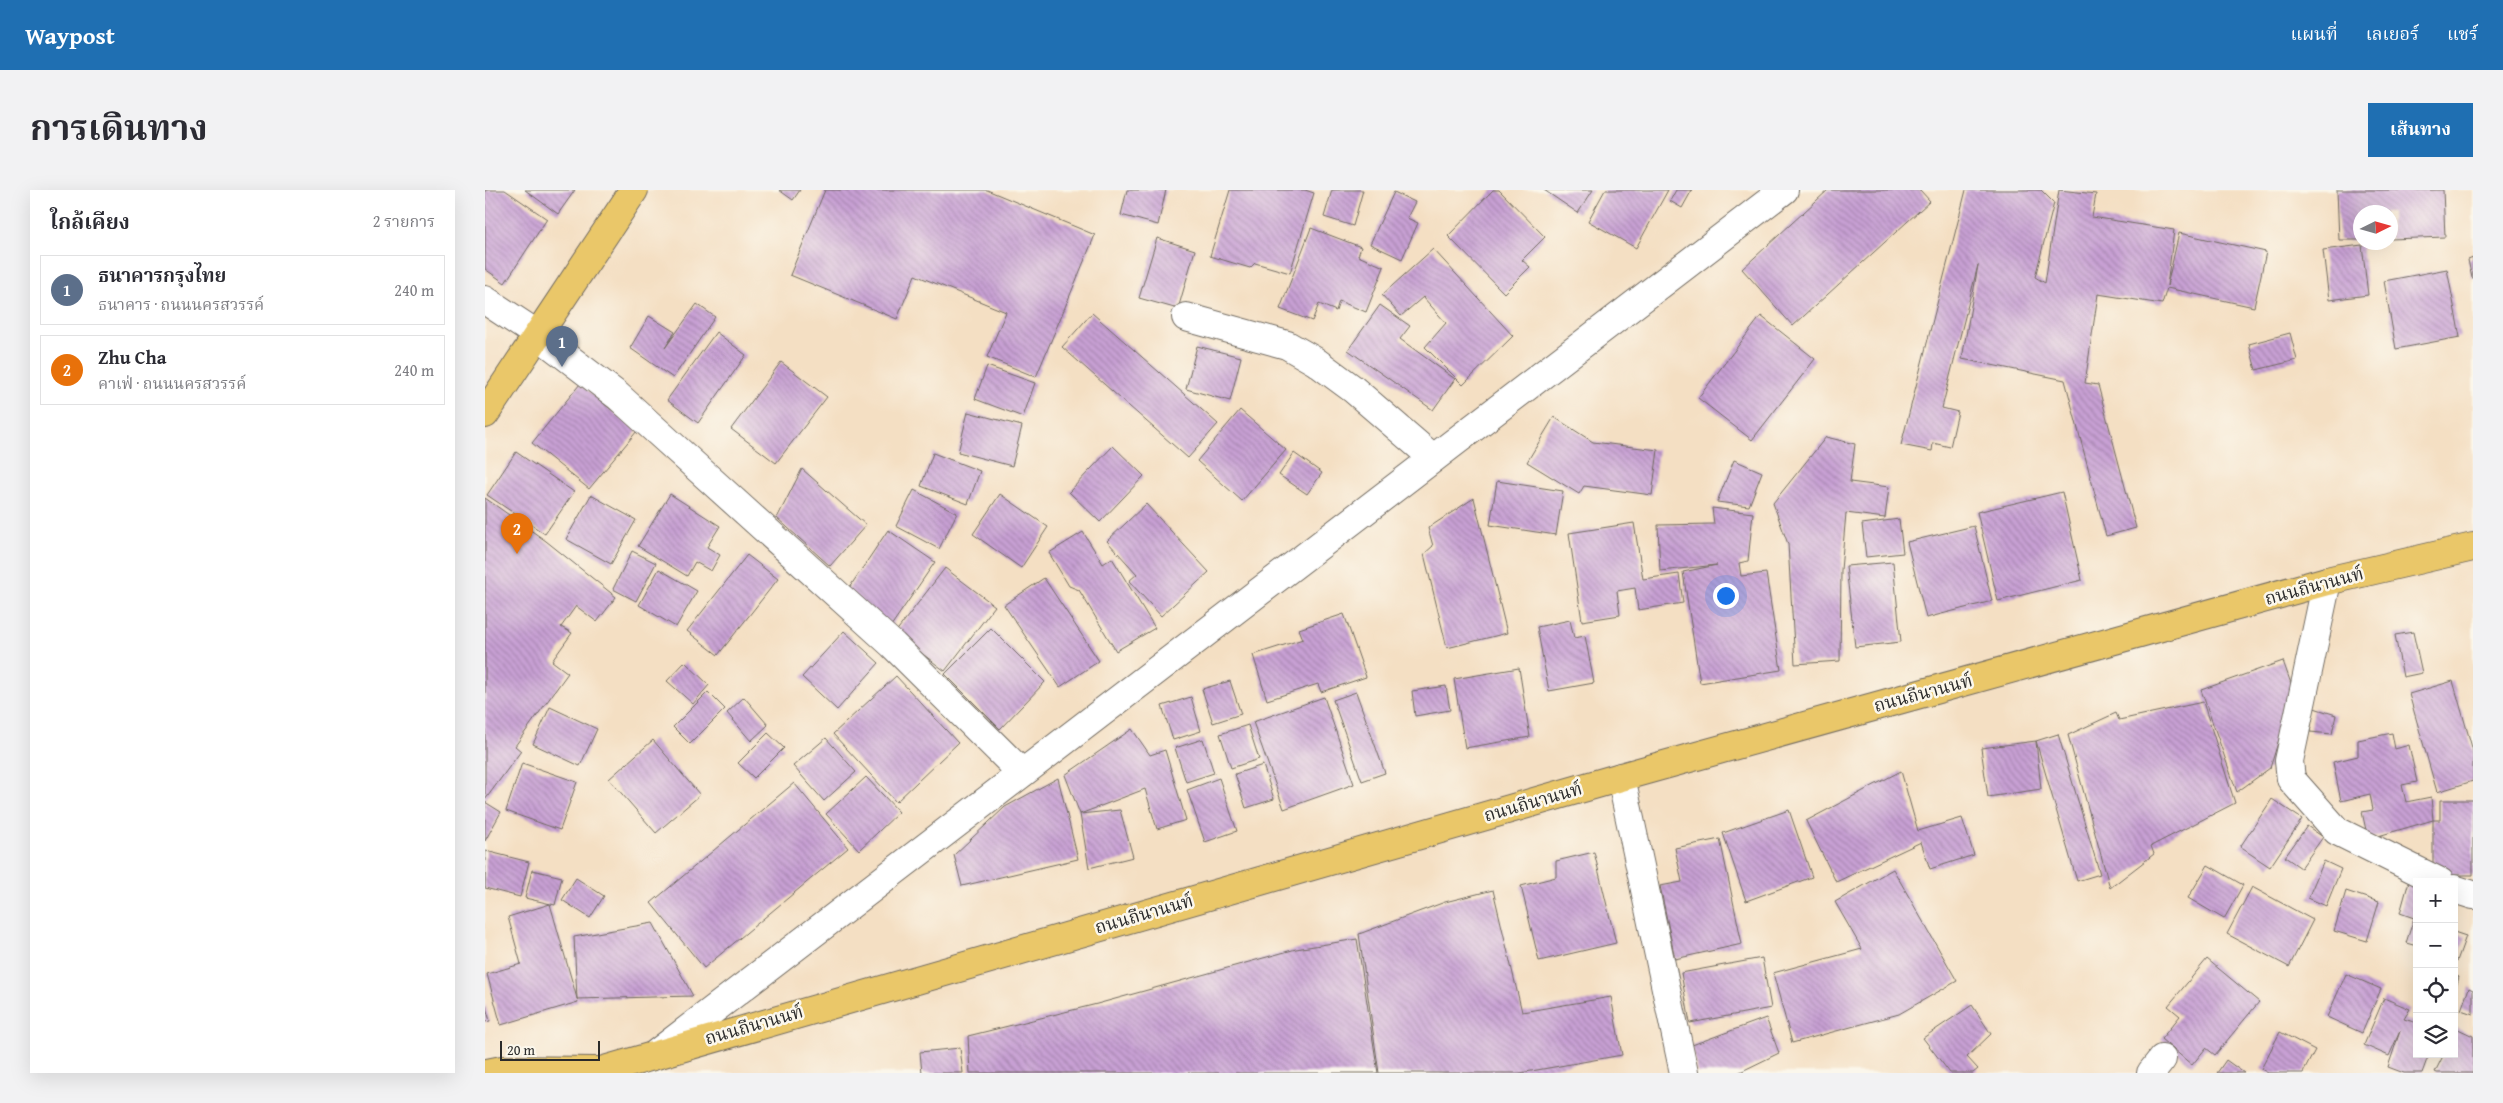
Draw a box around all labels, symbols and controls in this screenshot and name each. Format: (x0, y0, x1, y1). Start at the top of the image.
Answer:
text: Waypost (25, 18, 115, 53)
text: แผนที่ (2290, 20, 2338, 47)
text: เลเยอร์ (2366, 20, 2419, 47)
text: แชร์ (2447, 20, 2478, 47)
text: การเดินทาง (30, 102, 208, 153)
button: เส้นทาง (2368, 103, 2473, 157)
north arrow (2353, 205, 2398, 250)
text: ใกล้เคียง (50, 206, 130, 237)
text: 2 รายการ (373, 209, 435, 233)
text: ธนาคารกรุงไทย (98, 261, 226, 289)
text: 1 (63, 278, 71, 302)
text: 240 m (394, 278, 434, 302)
text: ธนาคาร · ถนนนครสวรรค์ (98, 292, 264, 316)
pin: 1 (546, 326, 578, 367)
text: Zhu Cha (98, 343, 167, 371)
text: 2 (63, 358, 71, 382)
text: 240 m (394, 358, 434, 382)
text: คาเฟ่ · ถนนนครสวรรค์ (98, 371, 246, 395)
pin: 2 (501, 513, 533, 554)
street label: ถนนถีนานนท์ (2261, 559, 2366, 612)
your location (1713, 583, 1739, 609)
street label: ถนนถีนานนท์ (1870, 666, 1975, 719)
street label: ถนนถีนานนท์ (1480, 775, 1585, 828)
map controls (2413, 878, 2458, 1058)
button: + (2413, 878, 2458, 923)
street label: ถนนถีนานนท์ (1091, 887, 1196, 940)
button: − (2413, 923, 2458, 968)
button: locate (2413, 968, 2458, 1013)
street label: ถนนถีนานนท์ (701, 998, 806, 1051)
button: layers (2413, 1013, 2458, 1058)
scale bar (500, 1038, 600, 1061)
text: 20 m (507, 1040, 535, 1060)

